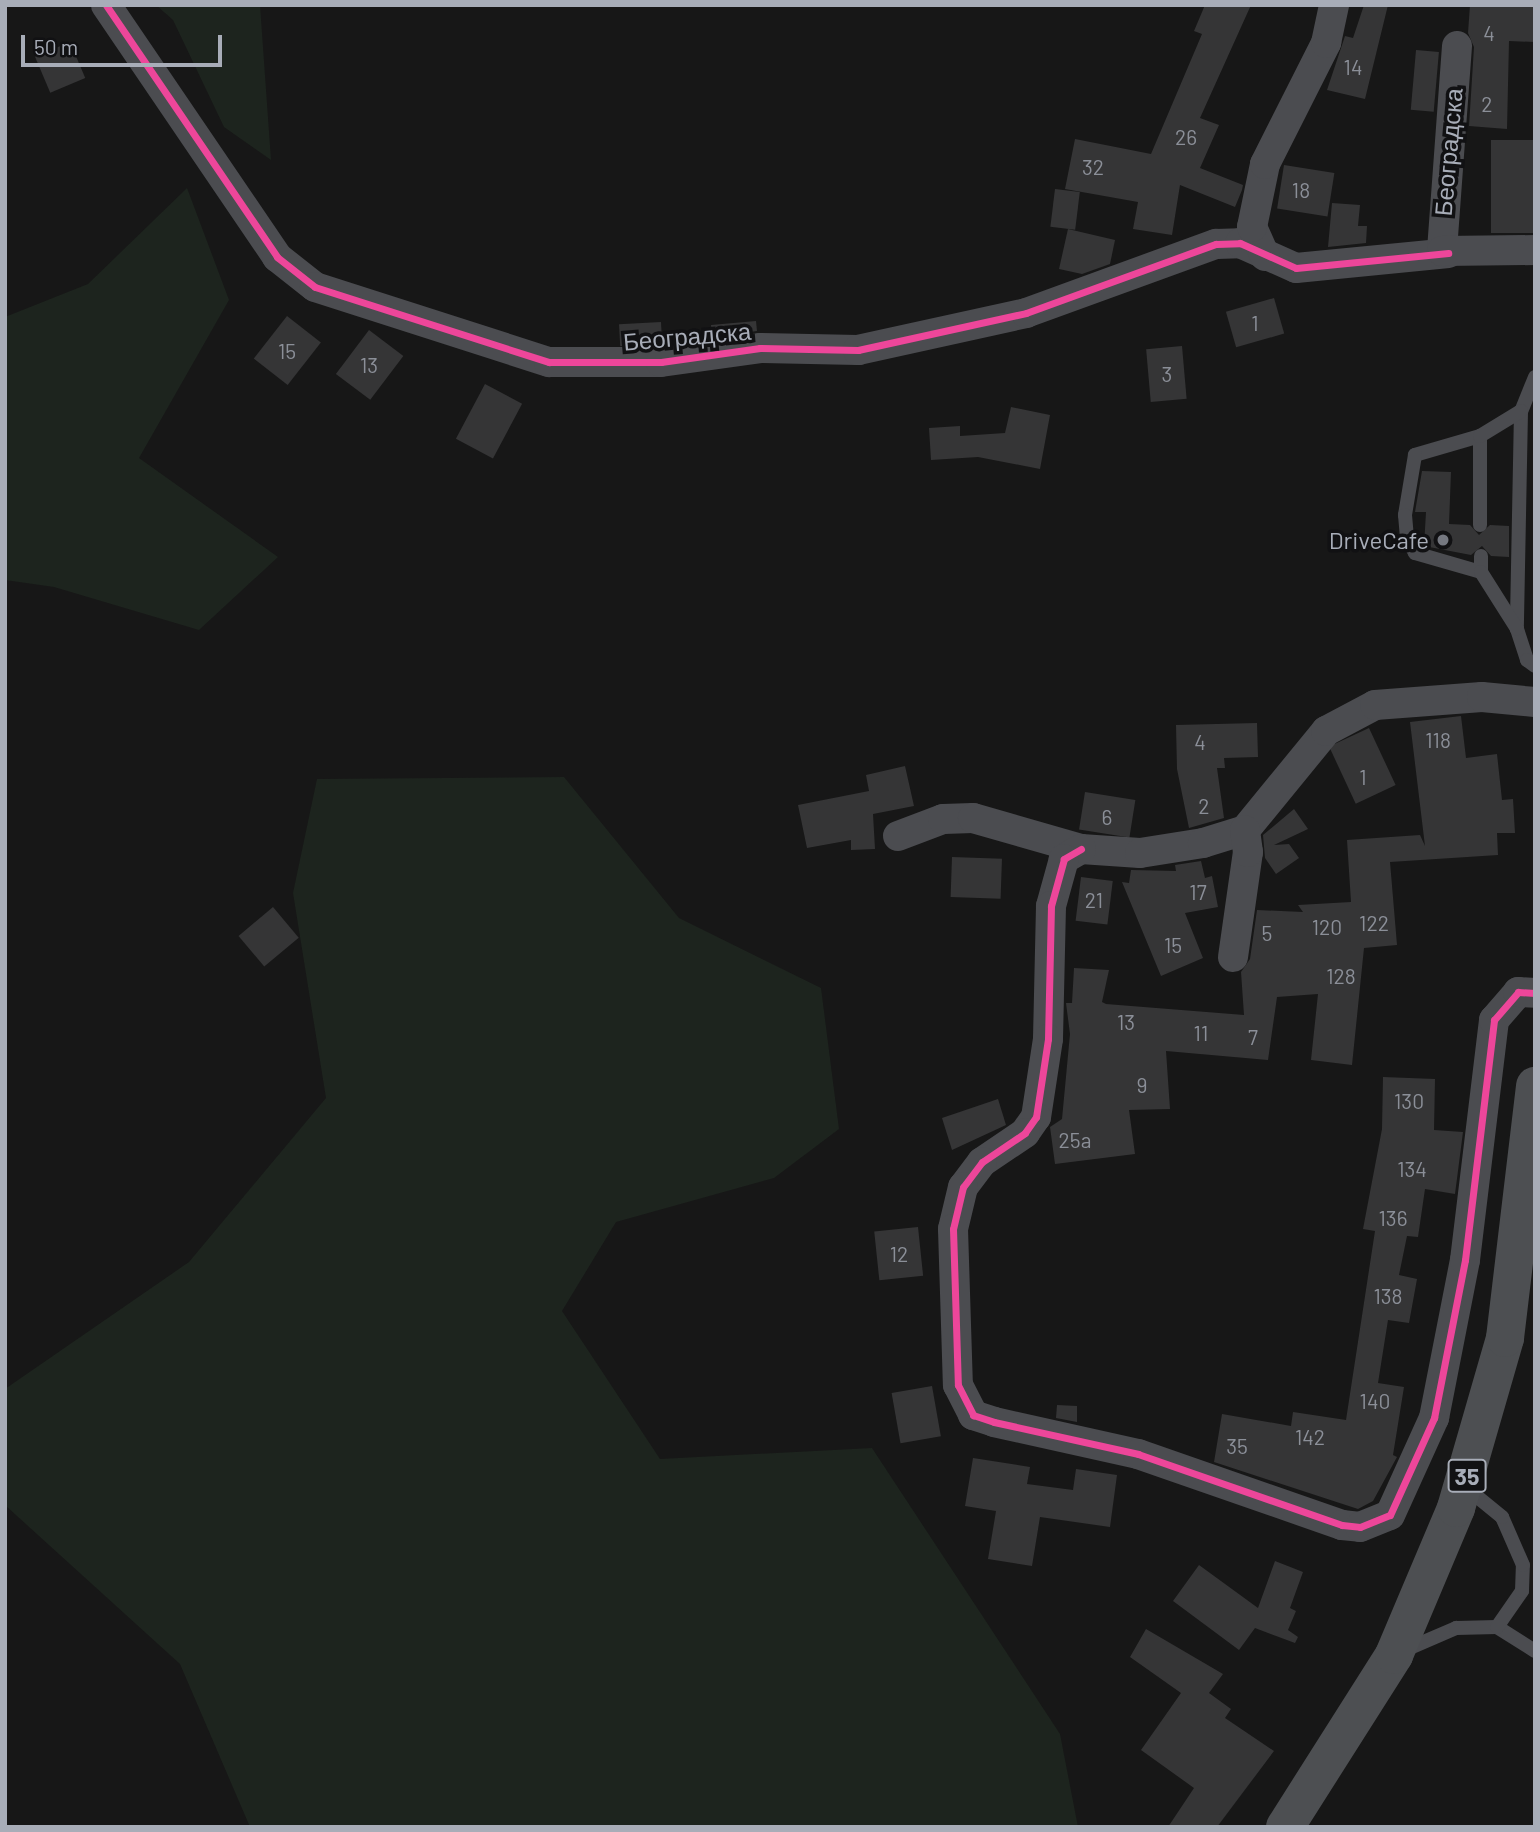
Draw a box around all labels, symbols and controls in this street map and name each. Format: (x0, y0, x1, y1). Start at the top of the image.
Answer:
house number: 4 (1483, 20, 1495, 46)
scale bar (24, 21, 226, 65)
text: 50 m (34, 34, 78, 59)
house number: 14 (1344, 54, 1362, 80)
street label: Београдска (1428, 87, 1468, 217)
house number: 2 (1481, 91, 1493, 117)
house number: 26 (1175, 124, 1197, 150)
house number: 32 (1082, 154, 1104, 180)
house number: 18 (1292, 177, 1310, 203)
house number: 1 (1251, 310, 1259, 336)
street label: Београдска (622, 316, 752, 356)
house number: 15 (278, 338, 296, 364)
house number: 13 (360, 352, 378, 378)
house number: 3 (1162, 361, 1172, 387)
place label: DriveCafe (1329, 526, 1429, 554)
marker: DriveCafe (1435, 532, 1451, 548)
house number: 118 (1425, 727, 1451, 753)
house number: 4 (1194, 729, 1206, 755)
house number: 1 (1359, 764, 1367, 790)
house number: 2 (1198, 793, 1210, 819)
house number: 6 (1102, 804, 1112, 830)
house number: 17 (1189, 879, 1207, 905)
house number: 21 (1085, 887, 1103, 913)
house number: 122 (1359, 910, 1389, 936)
house number: 120 (1312, 914, 1342, 940)
house number: 5 (1262, 920, 1272, 946)
house number: 15 (1164, 932, 1182, 958)
house number: 128 (1326, 963, 1356, 989)
house number: 13 (1117, 1009, 1135, 1035)
house number: 11 (1194, 1020, 1208, 1046)
house number: 7 (1248, 1024, 1258, 1050)
house number: 9 (1137, 1072, 1147, 1098)
house number: 130 (1394, 1088, 1424, 1114)
house number: 25a (1059, 1127, 1091, 1153)
house number: 134 (1397, 1156, 1427, 1182)
house number: 136 (1379, 1205, 1407, 1231)
house number: 12 (890, 1241, 908, 1267)
house number: 138 (1373, 1283, 1403, 1309)
house number: 140 (1360, 1388, 1390, 1414)
house number: 142 (1295, 1424, 1325, 1450)
house number: 35 (1226, 1433, 1248, 1459)
road number: 35 (1446, 1456, 1488, 1496)

